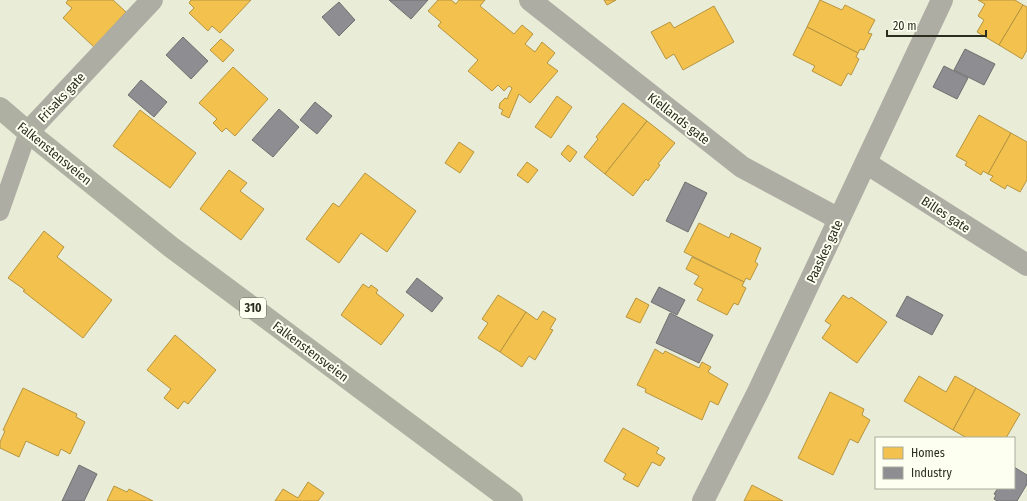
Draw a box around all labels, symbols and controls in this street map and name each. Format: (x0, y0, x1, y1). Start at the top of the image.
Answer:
scale bar (887, 12, 986, 38)
text: 20 m (893, 19, 917, 33)
street label: Frisaks gate (35, 69, 88, 125)
street label: Kiellands gate (645, 89, 713, 147)
street label: Falkenstensveien (15, 119, 95, 188)
street label: Billes gate (919, 193, 973, 236)
street label: Paaskes gate (803, 217, 846, 285)
road number: 310 (240, 298, 266, 318)
street label: Falkenstensveien (270, 318, 351, 385)
legend (875, 437, 1015, 489)
text: Homes (911, 446, 945, 460)
text: Industry (911, 466, 952, 480)

